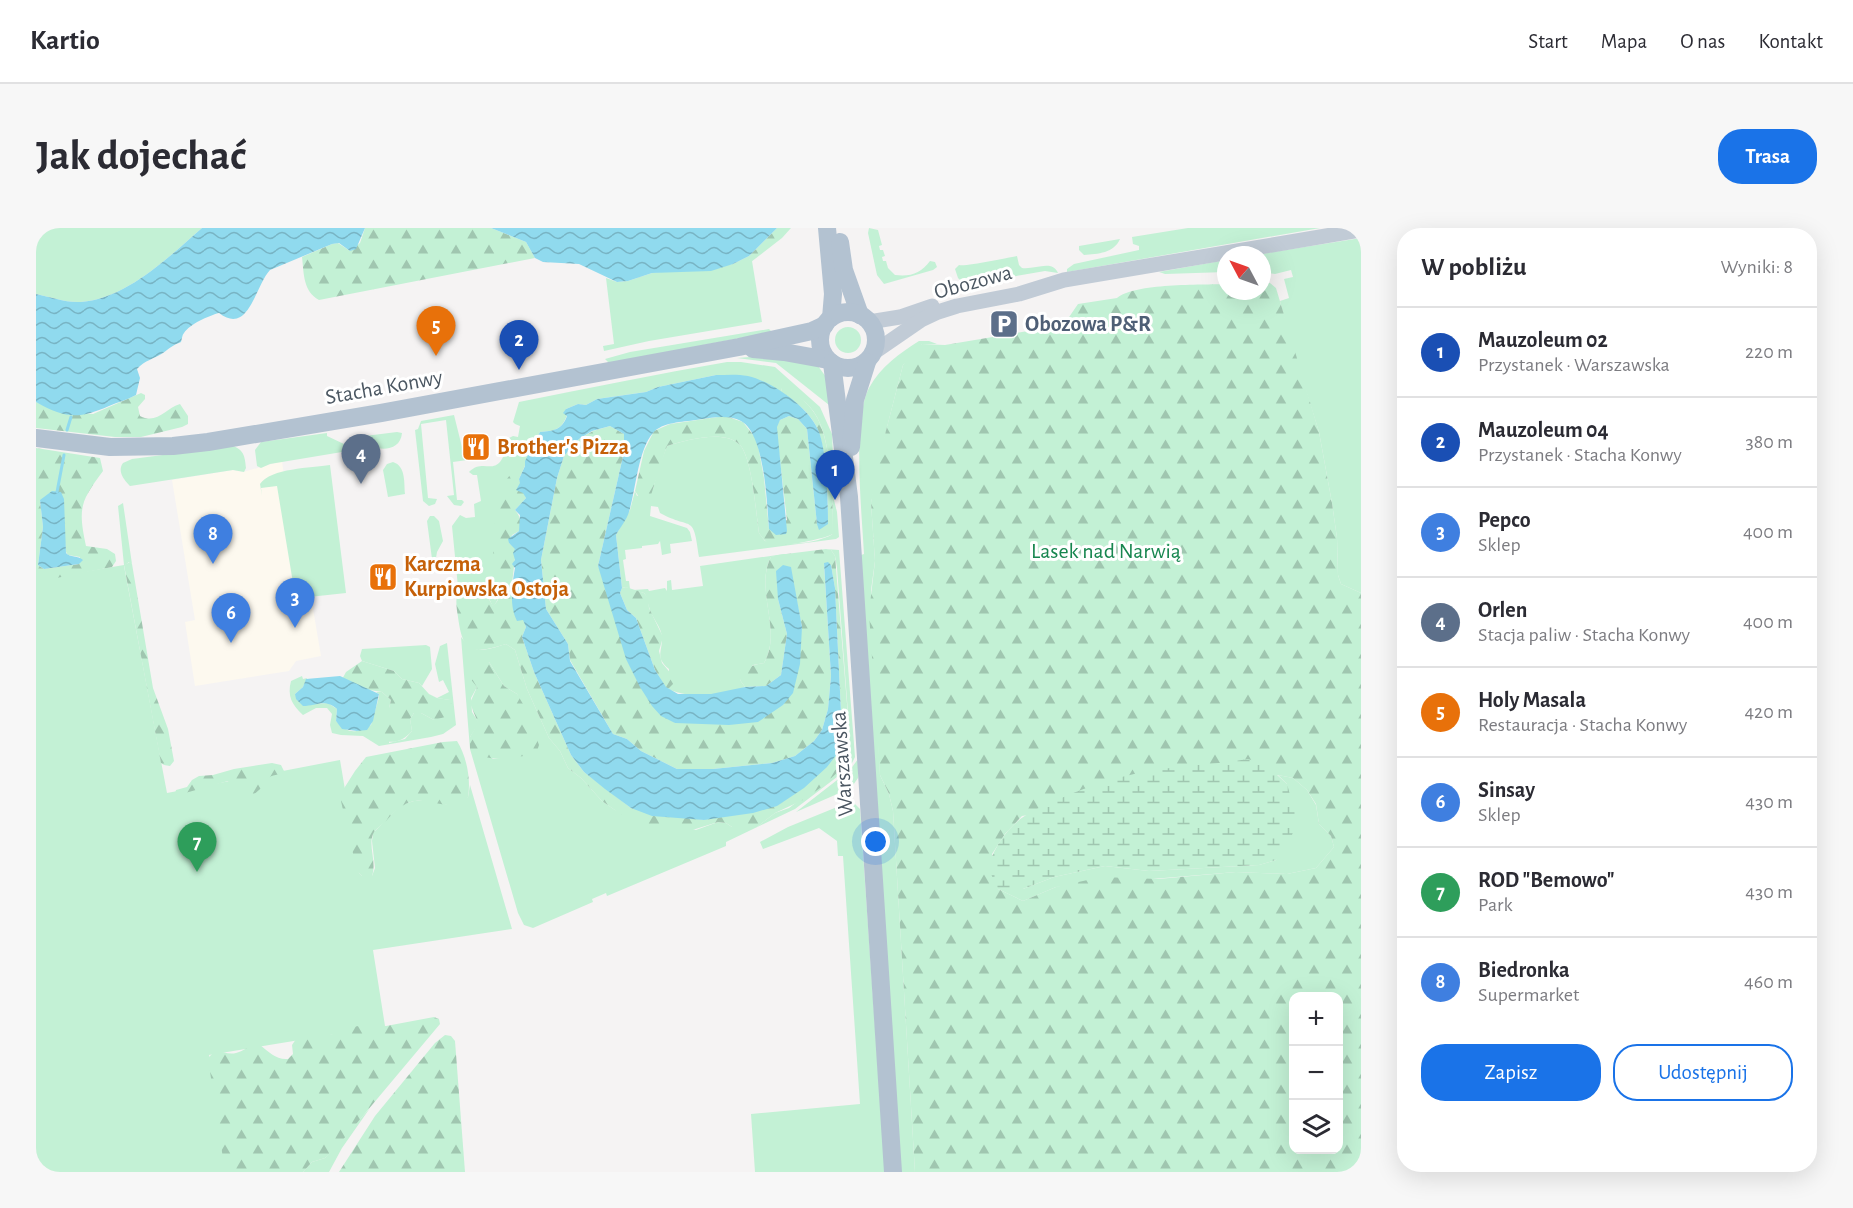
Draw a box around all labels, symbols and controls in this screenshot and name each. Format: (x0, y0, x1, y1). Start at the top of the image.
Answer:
text: Kartio (30, 27, 100, 55)
text: Start (1528, 31, 1568, 52)
text: Mapa (1601, 31, 1647, 52)
text: O nas (1680, 31, 1725, 52)
text: Kontakt (1758, 31, 1823, 52)
button: Trasa (1718, 129, 1817, 184)
text: Jak dojechać (36, 135, 246, 177)
north arrow (1217, 246, 1271, 300)
text: W pobliżu (1421, 254, 1527, 280)
text: Wyniki: 8 (1721, 257, 1793, 277)
street label: Obozowa (932, 261, 1014, 303)
pin: 5 (416, 306, 456, 356)
parking icon: Obozowa P&R (988, 308, 1020, 340)
place label: Obozowa P&R (1025, 313, 1151, 335)
pin: 2 (500, 320, 538, 370)
text: Mauzoleum 02 (1478, 329, 1608, 351)
text: 1 (1437, 342, 1444, 362)
text: 220 m (1745, 342, 1793, 362)
text: Przystanek · Warszawska (1478, 355, 1670, 375)
street label: Stacha Konwy (324, 366, 445, 408)
text: Mauzoleum 04 (1478, 419, 1609, 441)
restaurant icon: Brother's Pizza (460, 431, 492, 463)
text: 2 (1436, 432, 1445, 452)
text: 380 m (1745, 432, 1793, 452)
pin: 4 (342, 434, 380, 484)
place label: Brother's Pizza (497, 436, 629, 458)
text: Przystanek · Stacha Konwy (1478, 445, 1682, 465)
pin: 1 (816, 450, 854, 500)
text: Pepco (1478, 509, 1531, 531)
pin: 8 (194, 514, 232, 564)
text: 3 (1436, 522, 1445, 542)
text: 400 m (1743, 522, 1793, 542)
text: Sklep (1478, 535, 1521, 555)
park label: Lasek nad Narwią (1031, 540, 1181, 562)
place label: Karczma Kurpiowska Ostoja (404, 553, 570, 601)
restaurant icon: Karczma Kurpiowska Ostoja (367, 561, 399, 593)
pin: 3 (276, 578, 314, 628)
pin: 6 (212, 594, 250, 643)
text: Orlen (1478, 599, 1527, 621)
text: 4 (1435, 612, 1446, 632)
text: 400 m (1743, 612, 1793, 632)
text: Stacja paliw · Stacha Konwy (1478, 625, 1690, 645)
text: Holy Masala (1478, 689, 1586, 711)
text: 5 (1436, 702, 1445, 722)
text: 420 m (1744, 702, 1793, 722)
street label: Warszawska (827, 711, 857, 817)
text: Restauracja · Stacha Konwy (1478, 715, 1687, 735)
text: Sinsay (1478, 779, 1535, 801)
text: 6 (1436, 792, 1445, 812)
text: 430 m (1745, 792, 1793, 812)
text: Sklep (1478, 805, 1521, 825)
pin: 7 (178, 822, 216, 872)
your location (861, 827, 890, 856)
text: ROD "Bemowo" (1478, 869, 1615, 891)
text: 7 (1436, 882, 1445, 902)
text: 430 m (1745, 882, 1793, 902)
text: Park (1478, 895, 1513, 915)
text: Biedronka (1478, 959, 1570, 981)
text: 8 (1436, 972, 1445, 992)
text: 460 m (1744, 972, 1793, 992)
text: Supermarket (1478, 985, 1579, 1005)
map controls (1289, 992, 1343, 1154)
button: + (1289, 992, 1343, 1046)
button: Zapisz (1421, 1044, 1601, 1101)
button: Udostępnij (1613, 1044, 1793, 1101)
button: − (1289, 1046, 1343, 1100)
button: layers (1289, 1100, 1343, 1154)

